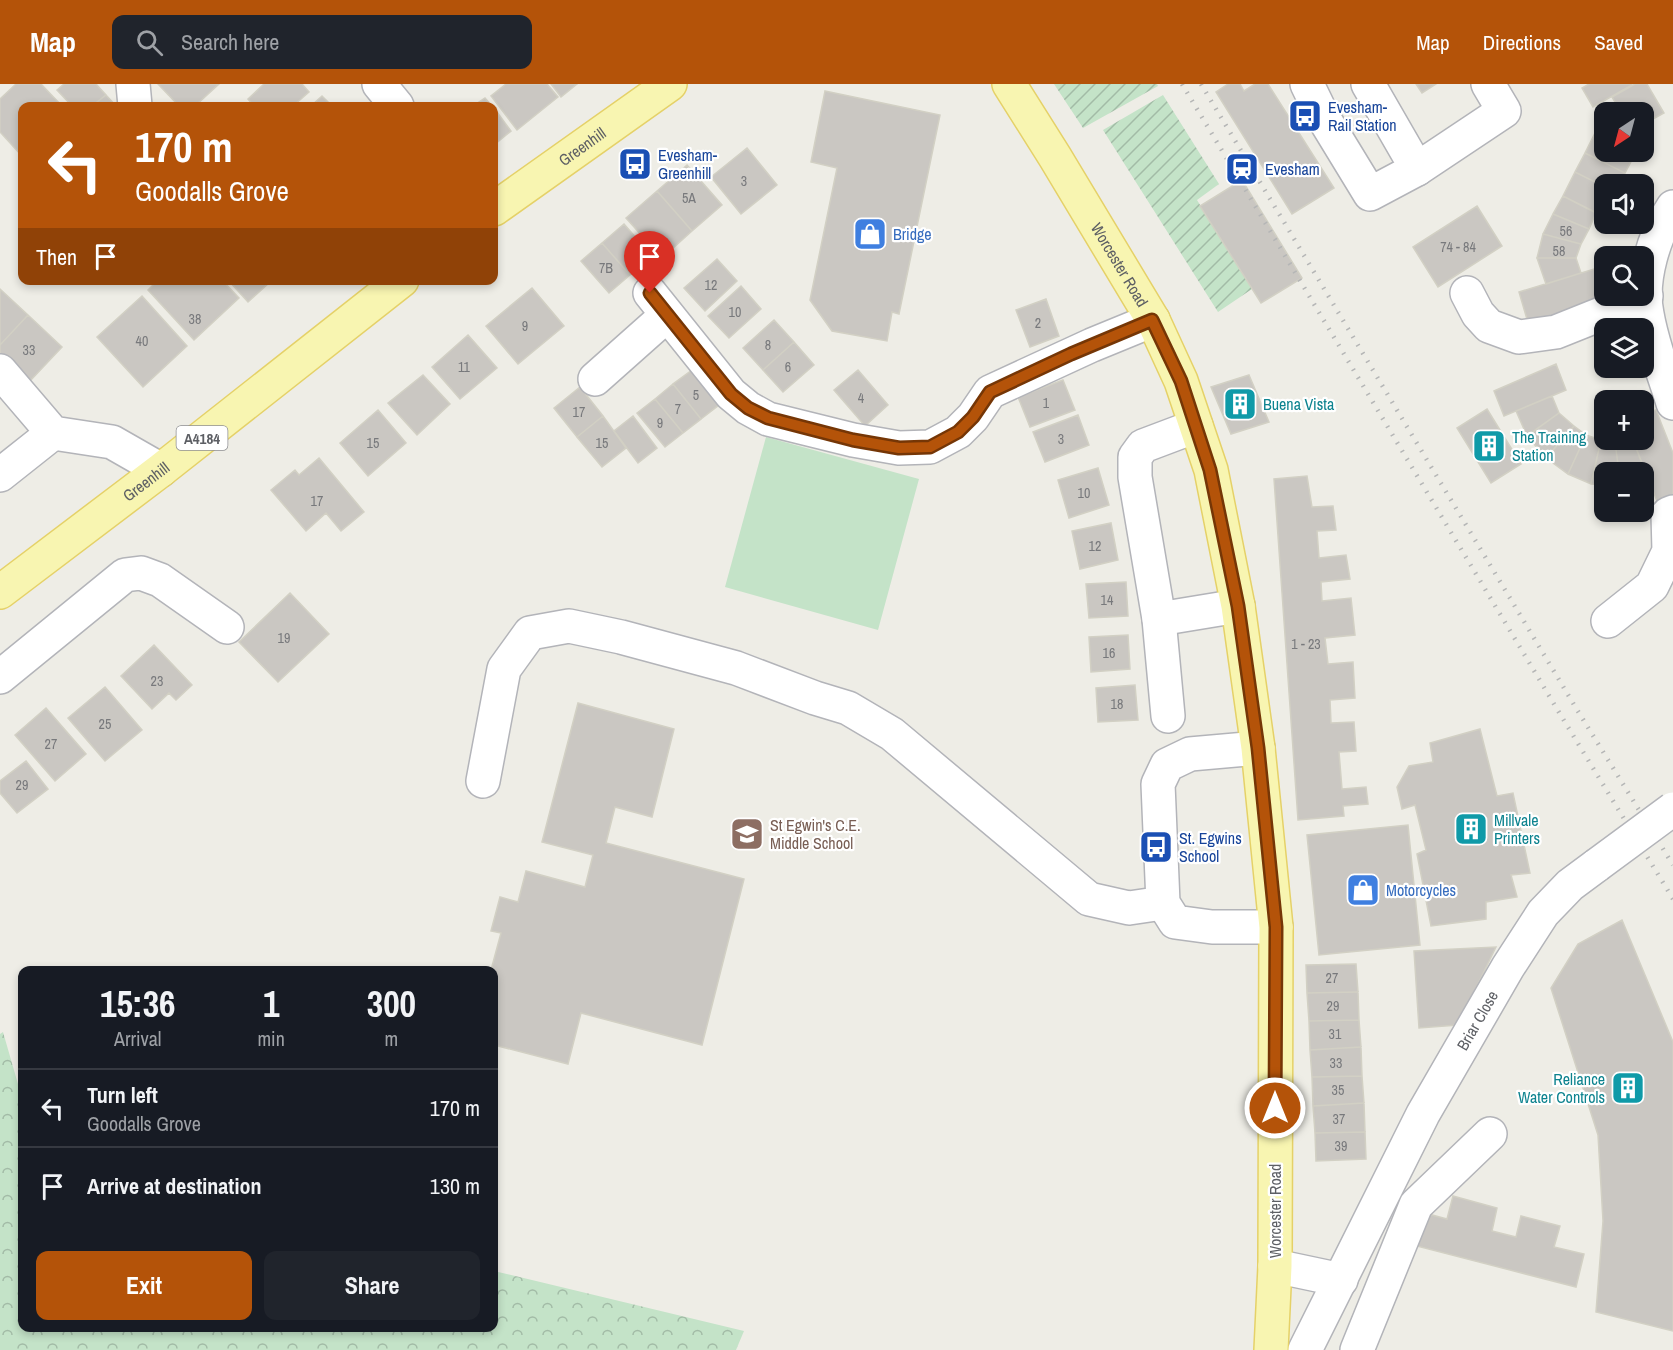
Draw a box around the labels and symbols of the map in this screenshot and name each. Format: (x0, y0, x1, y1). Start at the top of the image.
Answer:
place label: Evesham- Rail Station (1328, 96, 1397, 136)
bus stop icon: Evesham- Rail Station (1287, 98, 1323, 134)
north arrow (1594, 102, 1654, 162)
street label: Greenhill (554, 122, 610, 171)
place label: Evesham- Greenhill (658, 144, 718, 184)
bus stop icon: Evesham- Greenhill (617, 146, 653, 182)
station icon: Evesham (1224, 151, 1260, 187)
place label: Evesham (1265, 158, 1320, 180)
house number: 3 (741, 172, 747, 190)
house number: 5A (682, 189, 696, 207)
shop icon: Bridge (852, 216, 888, 252)
street label: Worcester Road (1086, 219, 1154, 311)
house number: 56 (1560, 222, 1572, 240)
place label: Bridge (893, 223, 932, 245)
pin (624, 231, 675, 293)
house number: 74 - 84 (1440, 238, 1476, 256)
house number: 58 (1553, 242, 1565, 260)
house number: 7B (599, 259, 613, 277)
house number: 12 (705, 276, 717, 294)
house number: 10 (729, 303, 741, 321)
house number: 38 (189, 310, 201, 328)
house number: 2 (1035, 314, 1041, 332)
house number: 9 (522, 317, 528, 335)
house number: 40 (136, 332, 148, 350)
house number: 8 (765, 336, 771, 354)
house number: 33 (23, 341, 35, 359)
house number: 11 (458, 358, 471, 376)
house number: 6 (785, 358, 791, 376)
house number: 5 (693, 386, 699, 404)
building icon: Buena Vista (1222, 386, 1258, 422)
house number: 4 (858, 389, 865, 407)
place label: Buena Vista (1263, 393, 1335, 415)
house number: 1 (1043, 394, 1050, 412)
house number: 7 (675, 400, 681, 418)
house number: 17 (573, 403, 585, 421)
house number: 9 (657, 414, 663, 432)
road number: A4184 (176, 426, 228, 450)
place label: The Training Station (1512, 426, 1587, 466)
building icon: The Training Station (1471, 428, 1507, 464)
house number: 3 (1058, 430, 1064, 448)
house number: 15 (367, 434, 379, 452)
house number: 15 (596, 434, 608, 452)
street label: Greenhill (118, 457, 174, 506)
house number: 10 (1078, 484, 1090, 502)
house number: 17 (311, 492, 323, 510)
house number: 12 (1089, 537, 1101, 555)
house number: 14 (1101, 591, 1114, 609)
house number: 19 (278, 629, 290, 647)
house number: 1 - 23 (1291, 635, 1321, 653)
house number: 16 (1103, 644, 1115, 662)
house number: 23 (151, 672, 163, 690)
house number: 18 (1111, 695, 1123, 713)
house number: 25 (99, 715, 111, 733)
house number: 27 (45, 735, 57, 753)
house number: 29 (16, 776, 28, 794)
place label: Millvale Printers (1494, 809, 1540, 849)
building icon: Millvale Printers (1453, 811, 1489, 847)
place label: St Egwin's C.E. Middle School (770, 814, 861, 854)
school or university icon: St Egwin's C.E. Middle School (729, 816, 765, 852)
place label: St. Egwins School (1179, 827, 1242, 867)
bus stop icon: St. Egwins School (1138, 829, 1174, 865)
shop icon: Motorcycles (1345, 872, 1381, 908)
place label: Motorcycles (1386, 879, 1456, 901)
house number: 27 (1326, 969, 1338, 987)
street label: Briar Close (1451, 986, 1503, 1054)
house number: 29 (1327, 997, 1339, 1015)
house number: 31 (1329, 1025, 1342, 1043)
house number: 33 (1330, 1054, 1342, 1072)
place label: Reliance Water Controls (1518, 1068, 1605, 1108)
building icon: Reliance Water Controls (1610, 1070, 1646, 1106)
position arrow (1243, 1076, 1307, 1140)
house number: 35 (1332, 1081, 1344, 1099)
house number: 37 (1333, 1110, 1345, 1128)
house number: 39 (1335, 1137, 1347, 1155)
street label: Worcester Road (1264, 1164, 1286, 1258)

